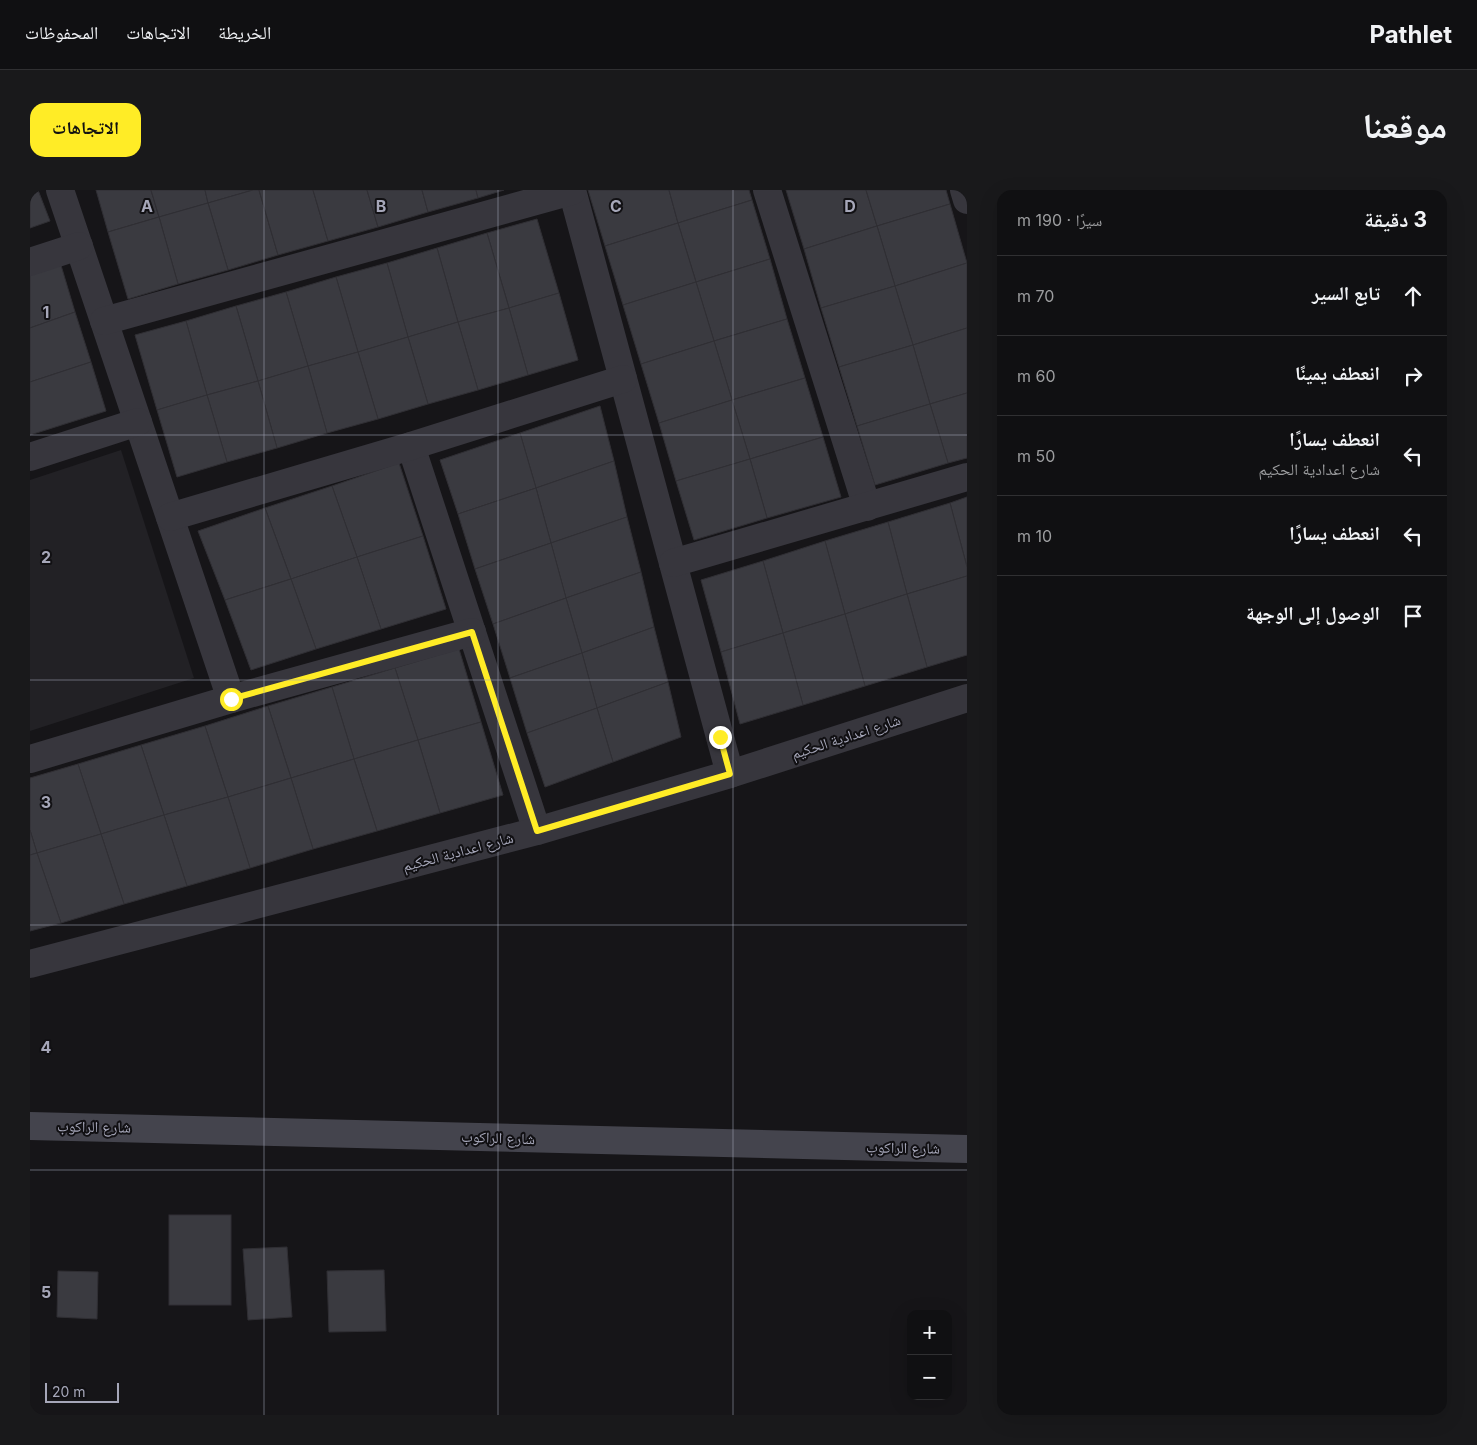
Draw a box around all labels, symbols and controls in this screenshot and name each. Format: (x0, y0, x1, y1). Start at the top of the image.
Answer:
text: Pathlet (1369, 20, 1452, 49)
text: المحفوظات (25, 22, 98, 43)
text: الاتجاهات (126, 22, 190, 43)
text: الخريطة (218, 22, 271, 43)
button: الاتجاهات (30, 103, 141, 157)
text: موقعنا (1362, 104, 1447, 146)
text: A (141, 196, 153, 216)
text: B (376, 196, 386, 216)
text: C (610, 196, 622, 216)
text: D (844, 196, 856, 216)
text: 3 دقيقة (1364, 207, 1427, 232)
text: سيرًا · 190 m (1017, 210, 1102, 230)
text: تابع السير (1312, 282, 1380, 305)
icon: ahead (1399, 282, 1427, 310)
text: 70 m (1017, 286, 1054, 306)
text: 1 (43, 302, 49, 322)
text: انعطف يمينًا (1295, 362, 1380, 385)
icon: right (1399, 362, 1427, 390)
text: 60 m (1017, 366, 1056, 386)
text: انعطف يسارًا (1289, 428, 1380, 451)
icon: left (1399, 442, 1427, 470)
text: 50 m (1017, 446, 1055, 466)
text: شارع اعدادية الحكيم (1259, 459, 1380, 479)
text: انعطف يسارًا (1289, 522, 1380, 545)
icon: left (1399, 522, 1427, 550)
text: 10 m (1017, 526, 1052, 546)
text: 2 (41, 547, 51, 567)
text: الوصول إلى الوجهة (1246, 602, 1380, 625)
icon: arrive (1399, 602, 1427, 630)
route start (220, 688, 243, 711)
street label: شارع اعدادية الحكيم (789, 710, 903, 764)
route end (709, 726, 732, 749)
text: 3 (41, 792, 51, 812)
street label: شارع اعدادية الحكيم (400, 828, 516, 876)
text: 4 (41, 1037, 52, 1057)
street label: شارع الراكوب (57, 1116, 131, 1138)
street label: شارع الراكوب (461, 1127, 535, 1149)
street label: شارع الراكوب (866, 1137, 940, 1159)
text: 5 (41, 1282, 51, 1302)
map controls (907, 1310, 952, 1400)
button: + (907, 1310, 952, 1355)
button: − (907, 1355, 952, 1400)
scale bar (45, 1380, 119, 1403)
text: 20 m (52, 1383, 86, 1400)

